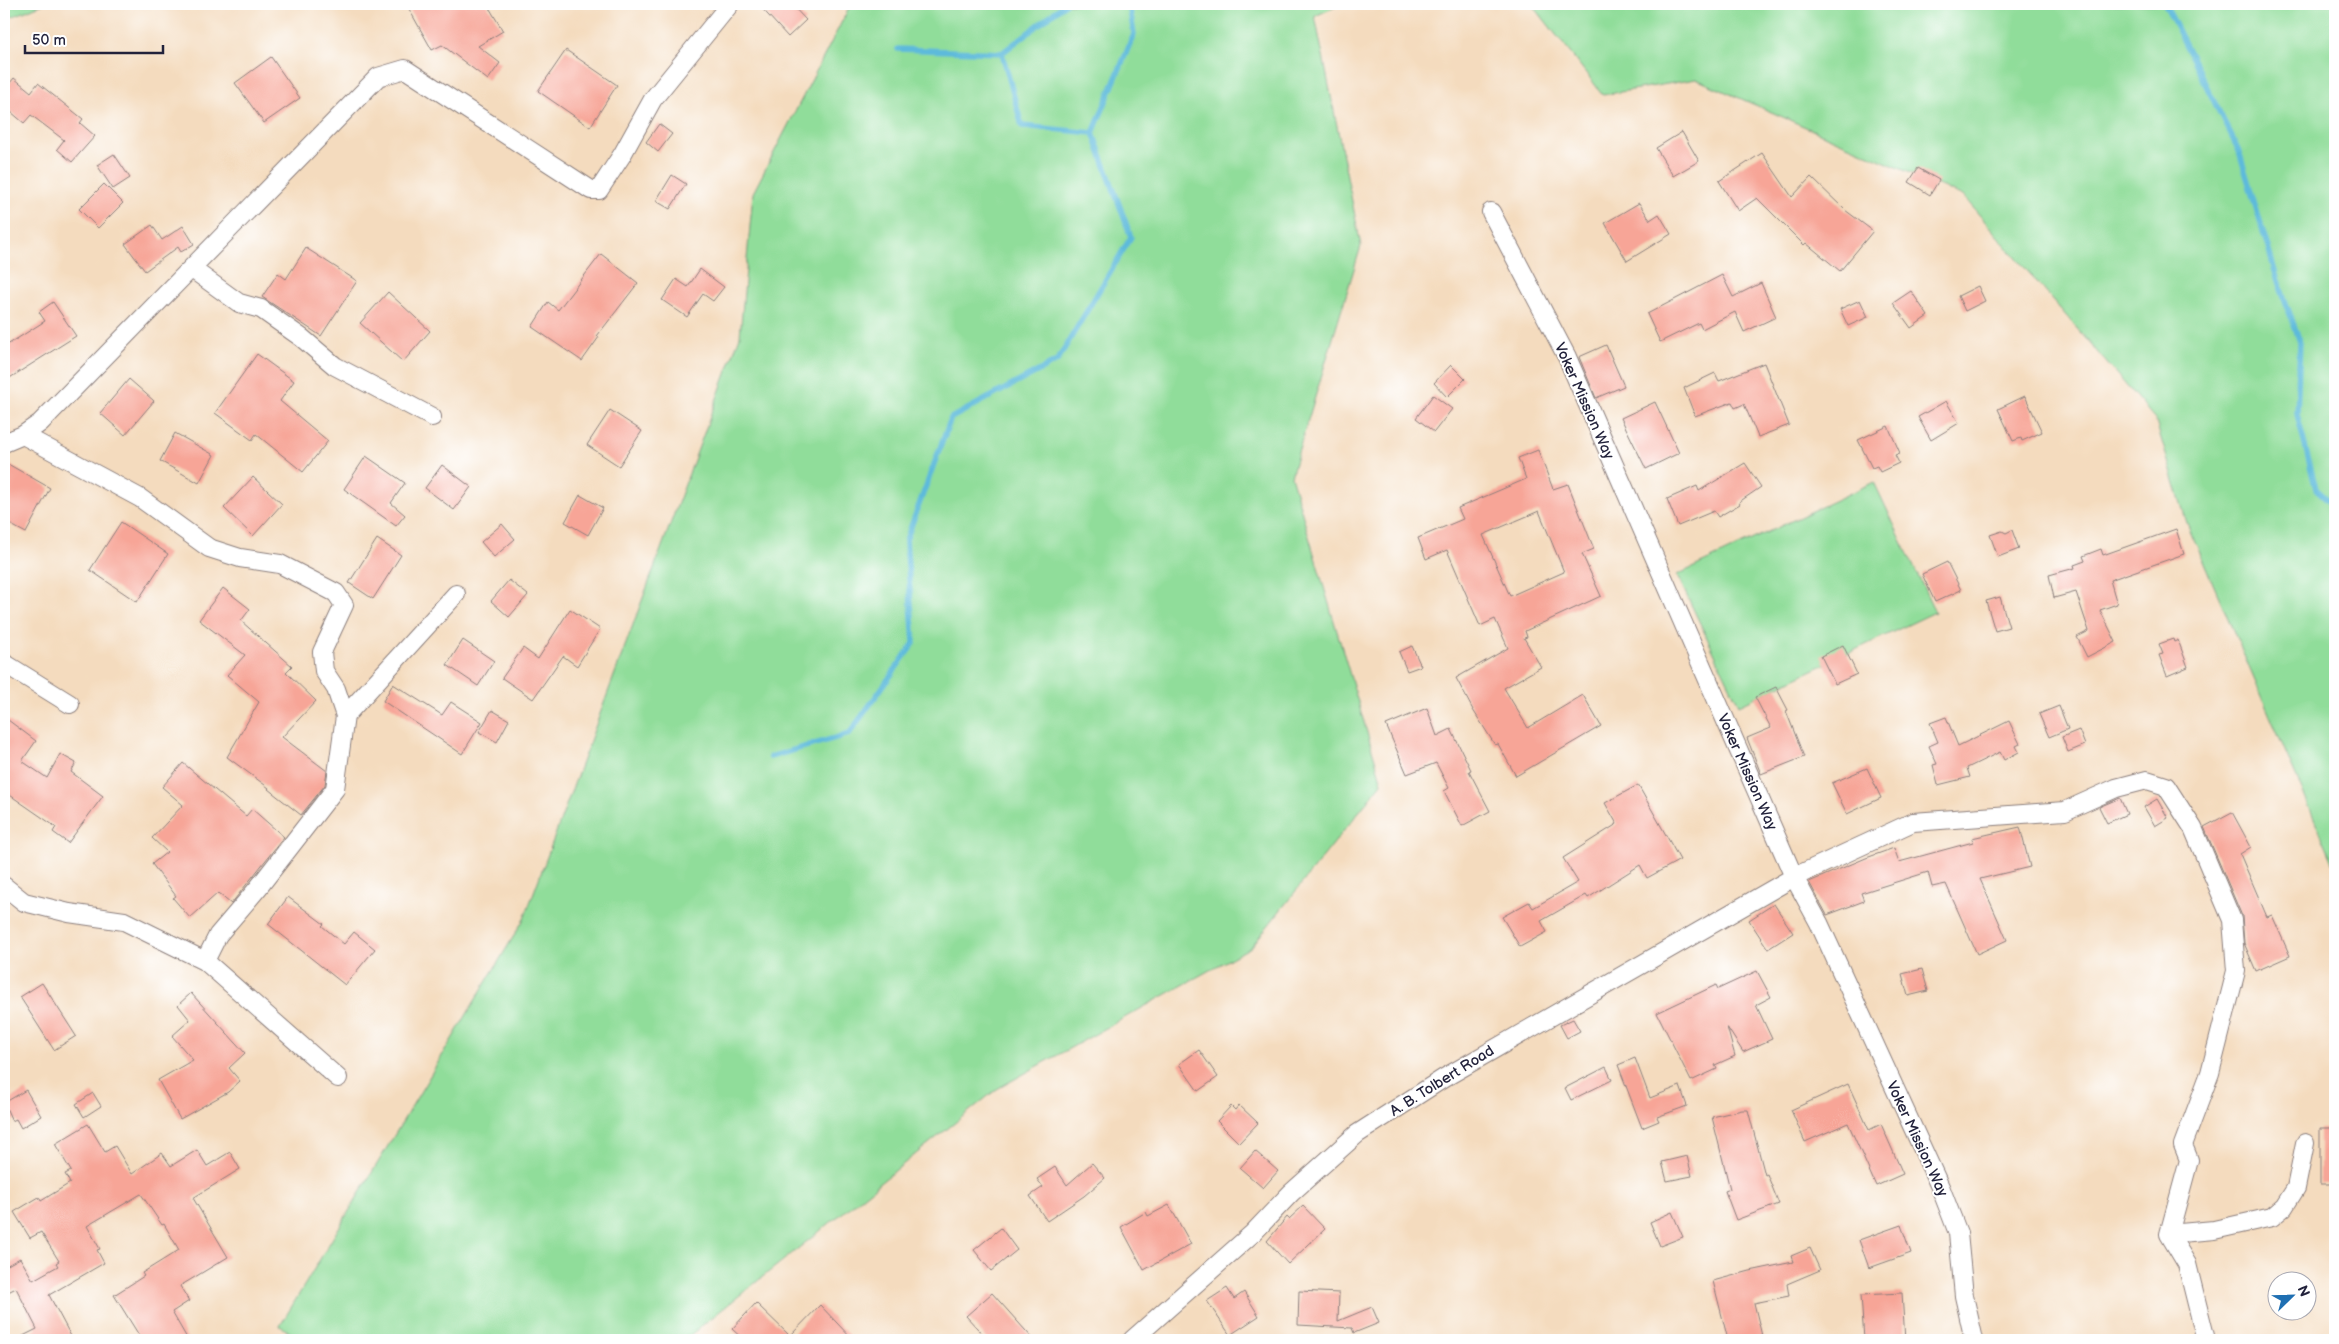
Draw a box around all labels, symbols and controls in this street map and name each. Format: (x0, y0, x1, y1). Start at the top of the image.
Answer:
scale bar (25, 22, 162, 54)
text: 50 m (32, 31, 66, 50)
street label: Voker Mission Way (1550, 340, 1618, 462)
street label: Voker Mission Way (1713, 711, 1781, 833)
street label: A. B. Tolbert Road (1386, 1041, 1498, 1121)
street label: Voker Mission Way (1882, 1078, 1952, 1200)
north arrow (2266, 1272, 2316, 1322)
text: N (2294, 1283, 2313, 1299)

